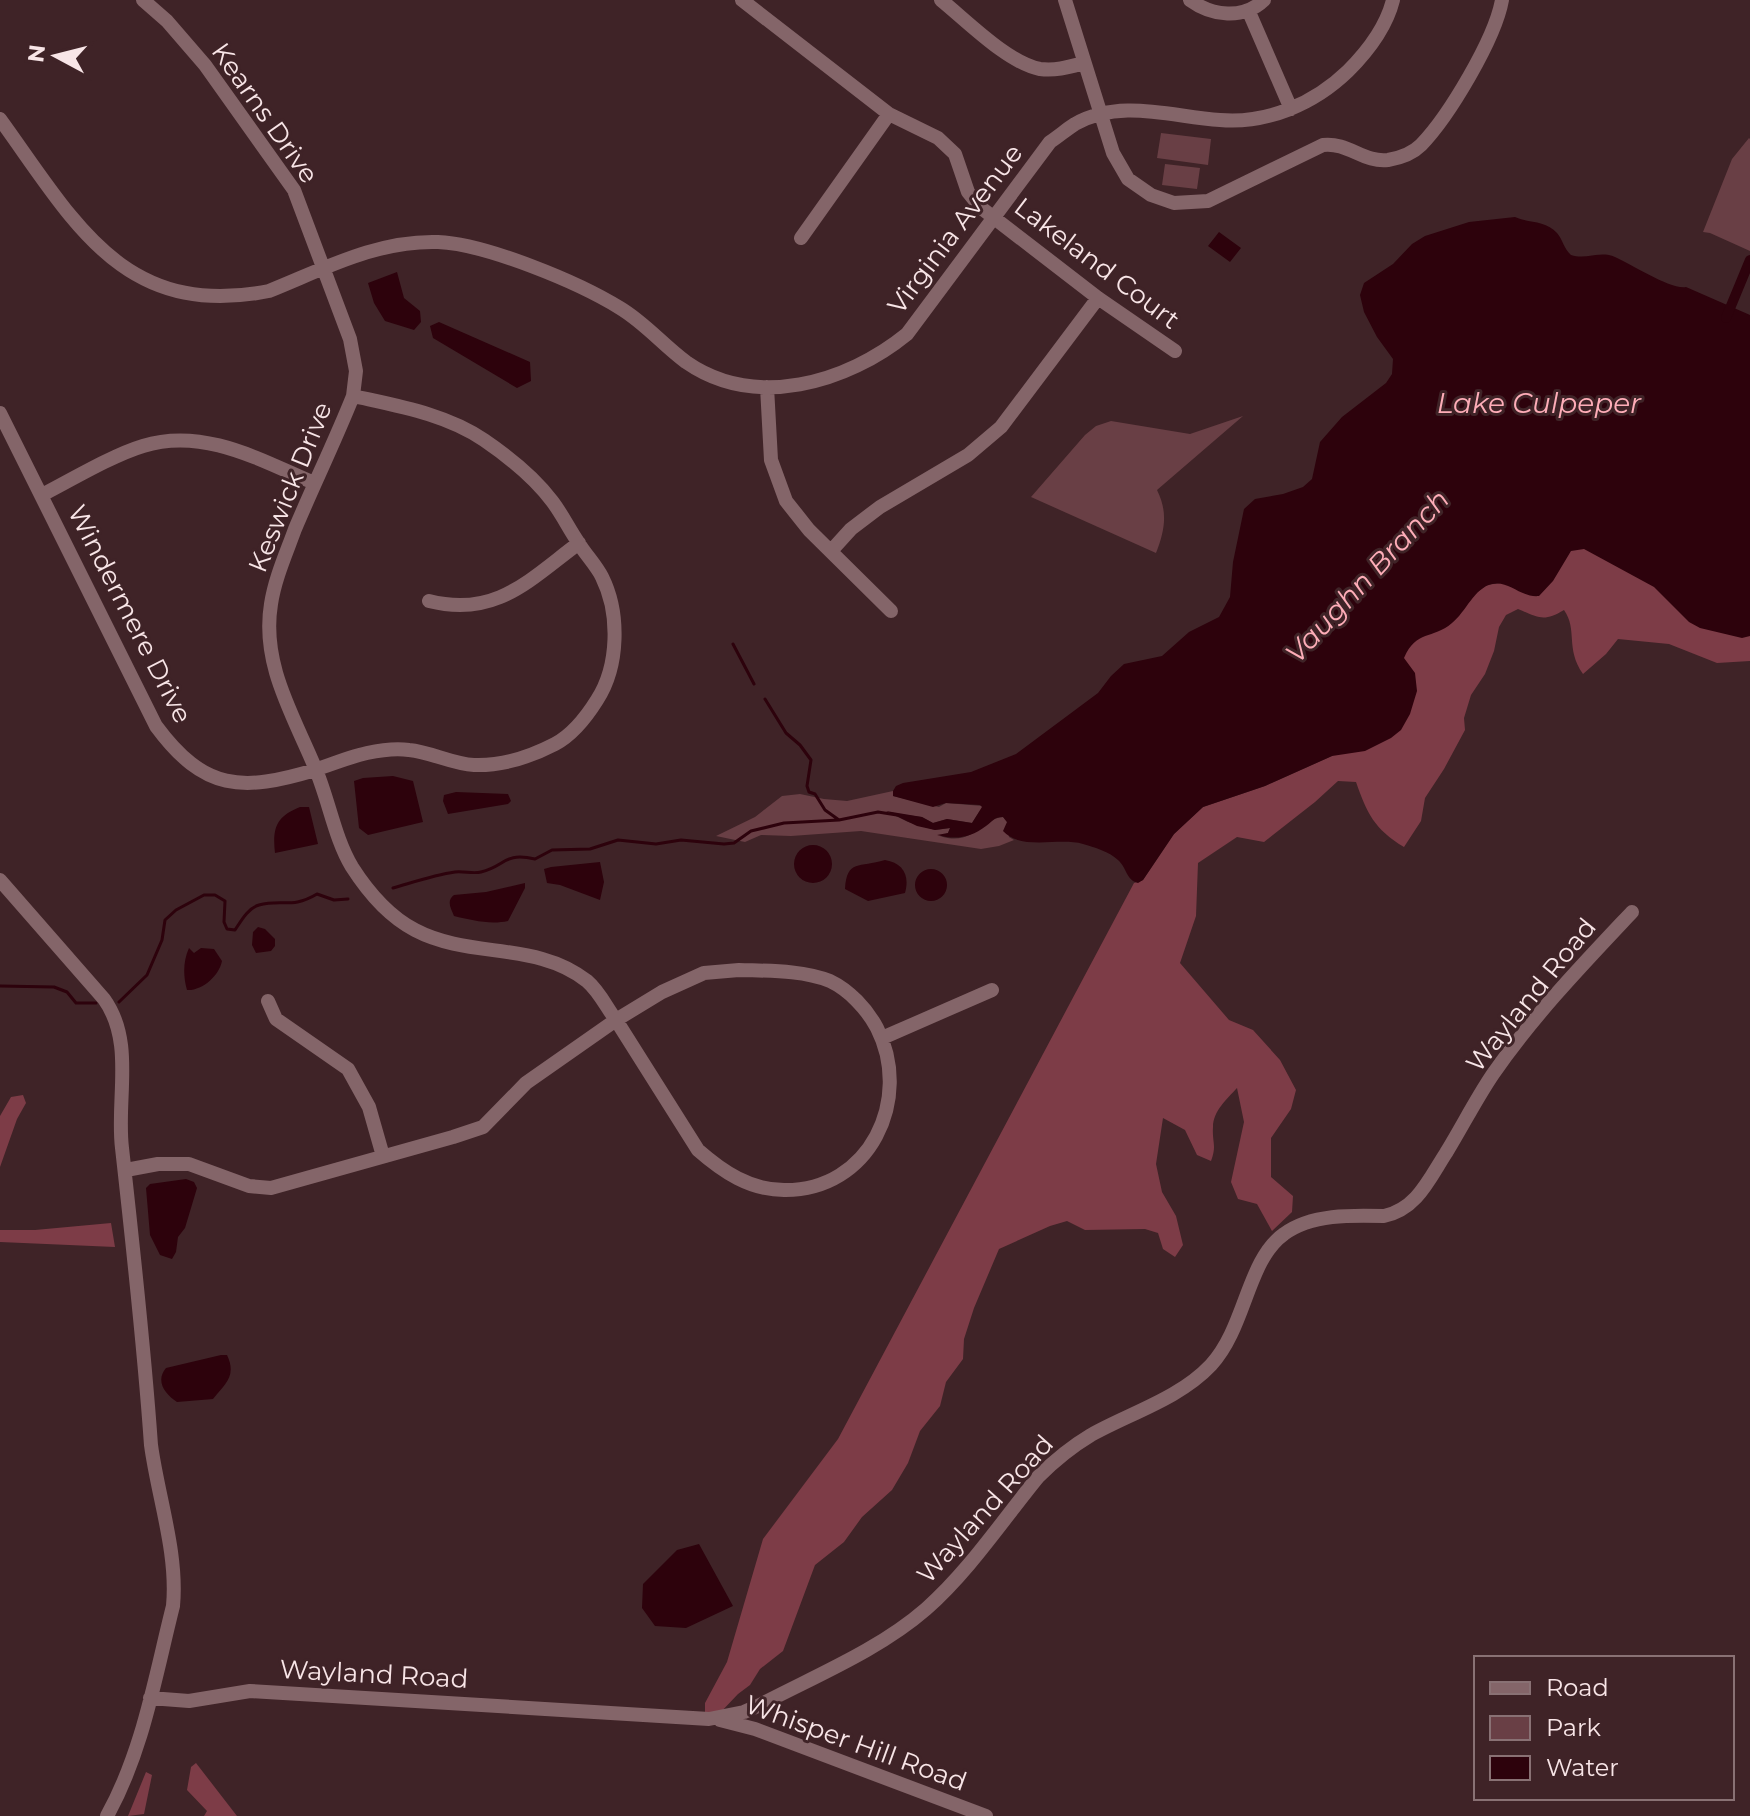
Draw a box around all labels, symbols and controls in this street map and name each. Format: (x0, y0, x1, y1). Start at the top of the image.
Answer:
north arrow (16, 16, 96, 96)
street label: Kearns Drive (205, 37, 325, 189)
text: N (22, 43, 51, 64)
street label: Virginia Avenue (881, 138, 1029, 320)
street label: Lakeland Court (1008, 190, 1186, 336)
water label: Lake Culpeper (1437, 386, 1642, 420)
street label: Keswick Drive (241, 397, 339, 577)
water label: Vaughn Branch (1278, 482, 1456, 670)
street label: Windermere Drive (61, 500, 199, 728)
street label: Wayland Road (1459, 912, 1603, 1078)
street label: Wayland Road (910, 1428, 1060, 1590)
street label: Wayland Road (279, 1653, 469, 1695)
legend (1474, 1656, 1734, 1800)
text: Road (1546, 1673, 1609, 1702)
street label: Whisper Hill Road (741, 1688, 971, 1798)
text: Park (1546, 1713, 1601, 1742)
text: Water (1546, 1753, 1619, 1782)

